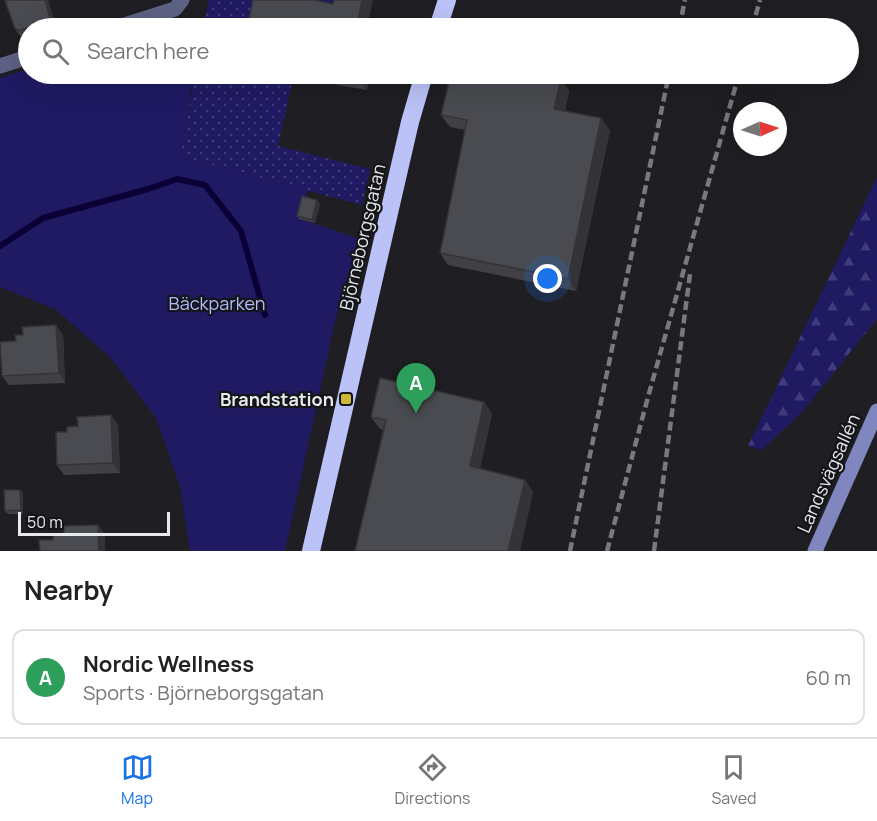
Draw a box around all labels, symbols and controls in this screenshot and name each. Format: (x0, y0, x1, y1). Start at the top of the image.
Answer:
search box (18, 18, 859, 84)
icon: search (39, 35, 72, 68)
text: Search here (87, 36, 209, 66)
north arrow (733, 102, 787, 156)
street label: Björneborgsgatan (333, 161, 391, 313)
your location (533, 264, 562, 293)
park label: Bäckparken (169, 291, 265, 315)
pin: A (396, 364, 436, 413)
place label: Brandstation (220, 387, 334, 411)
marker: Brandstation (339, 392, 353, 406)
street label: Landsvägsallén (791, 410, 865, 536)
scale bar (18, 509, 170, 536)
text: 50 m (27, 511, 63, 533)
text: Nearby (24, 572, 113, 608)
text: Nordic Wellness (83, 649, 254, 679)
text: A (39, 664, 52, 691)
text: 60 m (805, 664, 851, 691)
text: Sports · Björneborgsgatan (83, 679, 324, 706)
tab: Map (121, 751, 154, 809)
tab: Directions (395, 751, 470, 809)
tab: Saved (711, 751, 756, 809)

